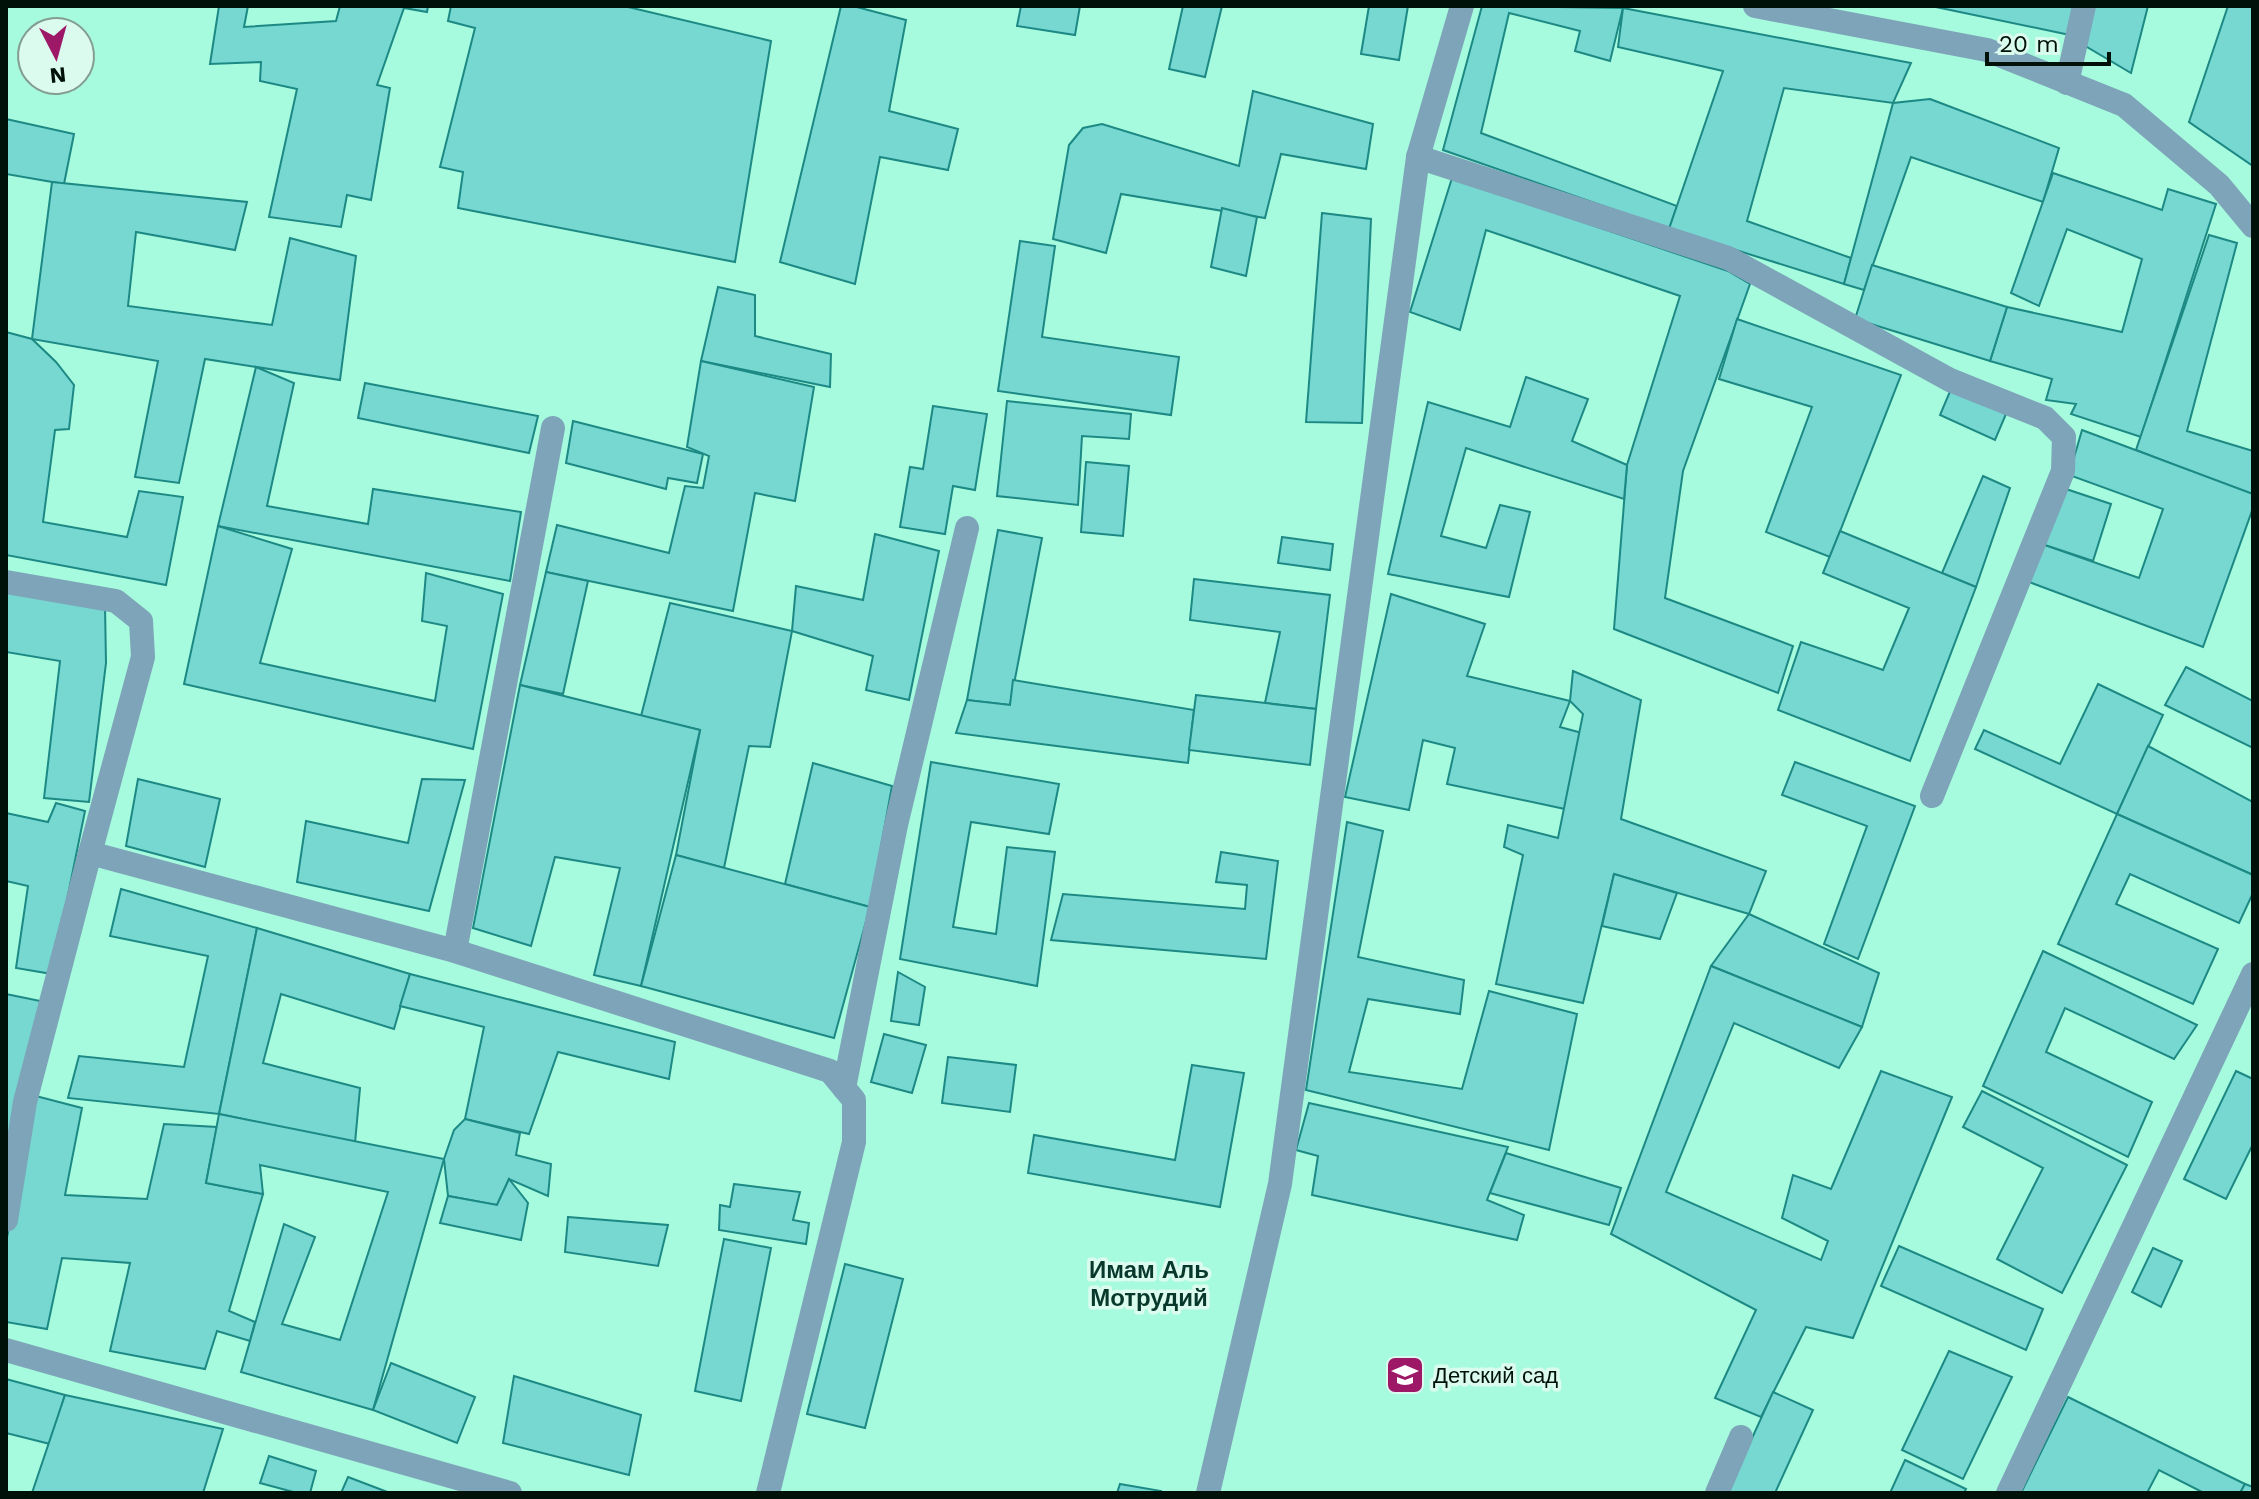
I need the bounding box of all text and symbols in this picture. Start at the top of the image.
north arrow [16,16,96,96]
scale bar [1987,16,2109,66]
text: 20 m [1999,30,2059,58]
text: N [49,62,67,89]
district label: Имам Аль Мотрудий [1089,1256,1209,1312]
school or university icon: Детский сад [1384,1354,1426,1396]
place label: Детский сад [1433,1363,1558,1388]

